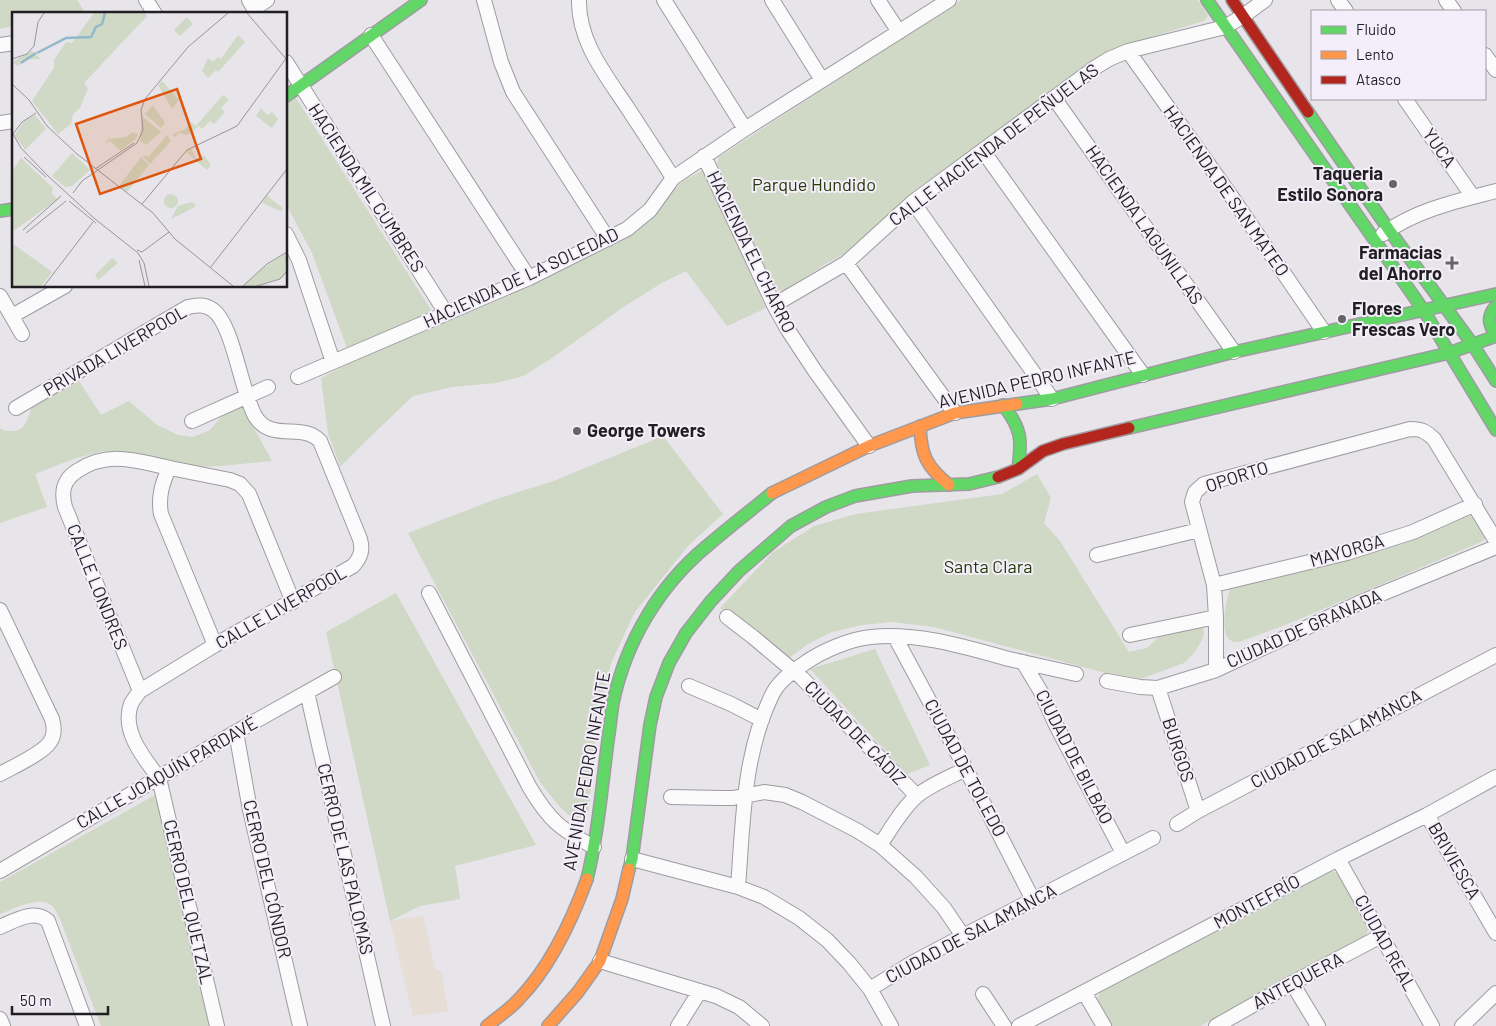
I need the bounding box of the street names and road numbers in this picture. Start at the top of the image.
street label: CALLE HACIENDA DE PEÑUELAS [884,58,1103,230]
street label: HACIENDA MIL CUMBRES [304,99,430,276]
street label: HACIENDA DE SAN MATEO [1159,101,1294,280]
street label: YUCA [1418,123,1461,172]
street label: HACIENDA LAGUNILLAS [1081,141,1208,308]
street label: HACIENDA EL CHARRO [703,167,801,336]
street label: HACIENDA DE LA SOLEDAD [419,222,622,332]
street label: PRIVADA LIVERPOOL [39,300,190,400]
street label: AVENIDA PEDRO INFANTE [936,346,1138,412]
street label: OPORTO [1203,456,1271,496]
street label: CALLE LONDRES [63,521,133,653]
street label: MAYORGA [1307,529,1387,571]
street label: CALLE LIVERPOOL [211,561,350,653]
street label: CIUDAD DE GRANADA [1223,584,1385,672]
street label: AVENIDA PEDRO INFANTE [558,669,614,872]
street label: CIUDAD DE CÁDIZ [800,675,911,789]
street label: CIUDAD DE SALAMANCA [1246,684,1425,793]
street label: CIUDAD DE BILBAO [1031,686,1118,828]
street label: CIUDAD DE TOLEDO [920,695,1012,840]
street label: CALLE JOAQUÍN PARDAVÉ [72,711,261,833]
street label: BURGOS [1158,715,1200,785]
street label: CERRO DE LAS PALOMAS [313,761,379,957]
street label: CERRO DEL CÓNDOR [239,797,297,960]
street label: CERRO DEL QUETZAL [159,817,219,986]
street label: BRIVIESCA [1424,818,1486,903]
street label: MONTEFRÍO [1210,869,1303,933]
street label: CIUDAD DE SALAMANCA [881,879,1060,988]
street label: CIUDAD REAL [1350,891,1421,994]
street label: ANTEQUERA [1248,947,1347,1013]

